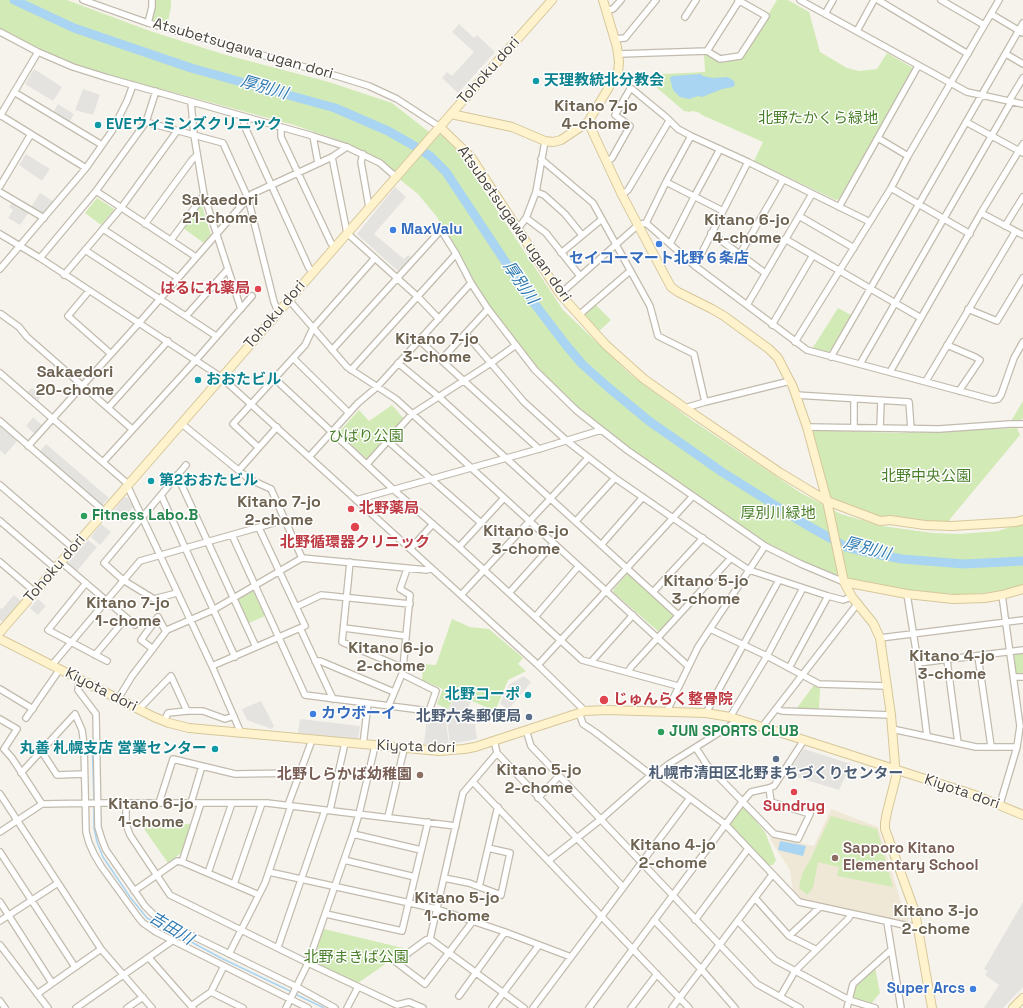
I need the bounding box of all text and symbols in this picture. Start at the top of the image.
street label: Atsubetsugawa ugan dori [151,15,335,83]
street label: Tohoku dori [454,34,524,108]
water label: 厚別川 [238,72,290,104]
place label: 天理教統北分教会 [544,72,664,90]
marker: 天理教統北分教会 [531,76,541,86]
district label: Kitano 7-jo 4-chome [554,97,638,135]
park label: 北野たかくら緑地 [758,110,878,128]
place label: EVEウィミンズクリニック [106,116,282,134]
marker: EVEウィミンズクリニック [93,120,103,130]
street label: Atsubetsugawa ugan dori [453,142,575,306]
district label: Sakaedori 21-chome [182,191,258,229]
district label: Kitano 6-jo 4-chome [704,211,790,249]
place label: MaxValu [401,221,462,239]
marker: MaxValu [388,225,398,235]
marker: セイコーマート北野６条店 [654,239,664,249]
place label: セイコーマート北野６条店 [569,250,749,268]
water label: 厚別川 [498,258,542,308]
street label: Tohoku dori [241,277,309,353]
place label: はるにれ薬局 [160,280,250,298]
marker: はるにれ薬局 [253,284,263,294]
district label: Kitano 7-jo 3-chome [395,330,479,368]
district label: Sakaedori 20-chome [36,363,114,401]
place label: おおたビル [206,371,281,389]
marker: おおたビル [193,375,203,385]
park label: ひばり公園 [329,428,403,446]
park label: 北野中央公園 [881,468,971,486]
place label: 第2おおたビル [159,472,258,490]
marker: 第2おおたビル [146,476,156,486]
district label: Kitano 7-jo 2-chome [237,493,321,531]
place label: 北野薬局 [359,500,419,518]
marker: 北野薬局 [346,504,356,514]
park label: 厚別川緑地 [741,505,815,523]
place label: Fitness Labo.B [92,507,198,525]
marker: Fitness Labo.B [79,511,89,521]
marker: 北野循環器クリニック [349,521,361,533]
district label: Kitano 6-jo 3-chome [483,522,569,560]
street label: Tohoku dori [21,531,89,607]
place label: 北野循環器クリニック [280,534,430,552]
water label: 厚別川 [841,534,893,564]
district label: Kitano 5-jo 3-chome [663,572,749,610]
district label: Kitano 7-jo 1-chome [86,594,170,632]
district label: Kitano 6-jo 2-chome [348,639,434,677]
district label: Kitano 4-jo 3-chome [909,647,995,685]
street label: Kiyota dori [62,664,140,716]
place label: 北野コーポ [445,686,520,704]
marker: 北野コーポ [523,690,533,700]
place label: じゅんらく整骨院 [613,691,733,709]
marker: じゅんらく整骨院 [598,694,610,706]
place label: カウボーイ [321,705,396,723]
place label: 北野六条郵便局 [416,708,521,726]
marker: カウボーイ [308,709,318,719]
marker: 北野六条郵便局 [524,712,534,722]
place label: JUN SPORTS CLUB [669,723,799,741]
marker: JUN SPORTS CLUB [656,727,666,737]
street label: Kiyota dori [376,737,456,757]
place label: 丸善 札幌支店 営業センター [19,740,207,758]
marker: 丸善 札幌支店 営業センター [210,744,220,754]
marker: 札幌市清田区北野まちづくりセンター [771,754,781,764]
district label: Kitano 5-jo 2-chome [496,761,582,799]
place label: 札幌市清田区北野まちづくりセンター [649,765,903,783]
place label: 北野しらかば幼稚園 [277,766,412,784]
marker: 北野しらかば幼稚園 [415,770,425,780]
street label: Kiyota dori [922,771,1002,813]
marker: Sundrug [789,787,799,797]
district label: Kitano 6-jo 1-chome [108,795,194,833]
place label: Sundrug [763,798,825,816]
district label: Kitano 4-jo 2-chome [630,836,716,874]
place label: Sapporo Kitano Elementary School [843,840,978,875]
marker: Sapporo Kitano Elementary School [830,853,840,863]
district label: Kitano 5-jo 1-chome [414,889,500,927]
district label: Kitano 3-jo 2-chome [893,902,979,940]
water label: 吉田川 [145,908,197,950]
park label: 北野まきば公園 [304,949,408,967]
place label: Super Arcs [887,980,965,998]
marker: Super Arcs [968,984,978,994]

